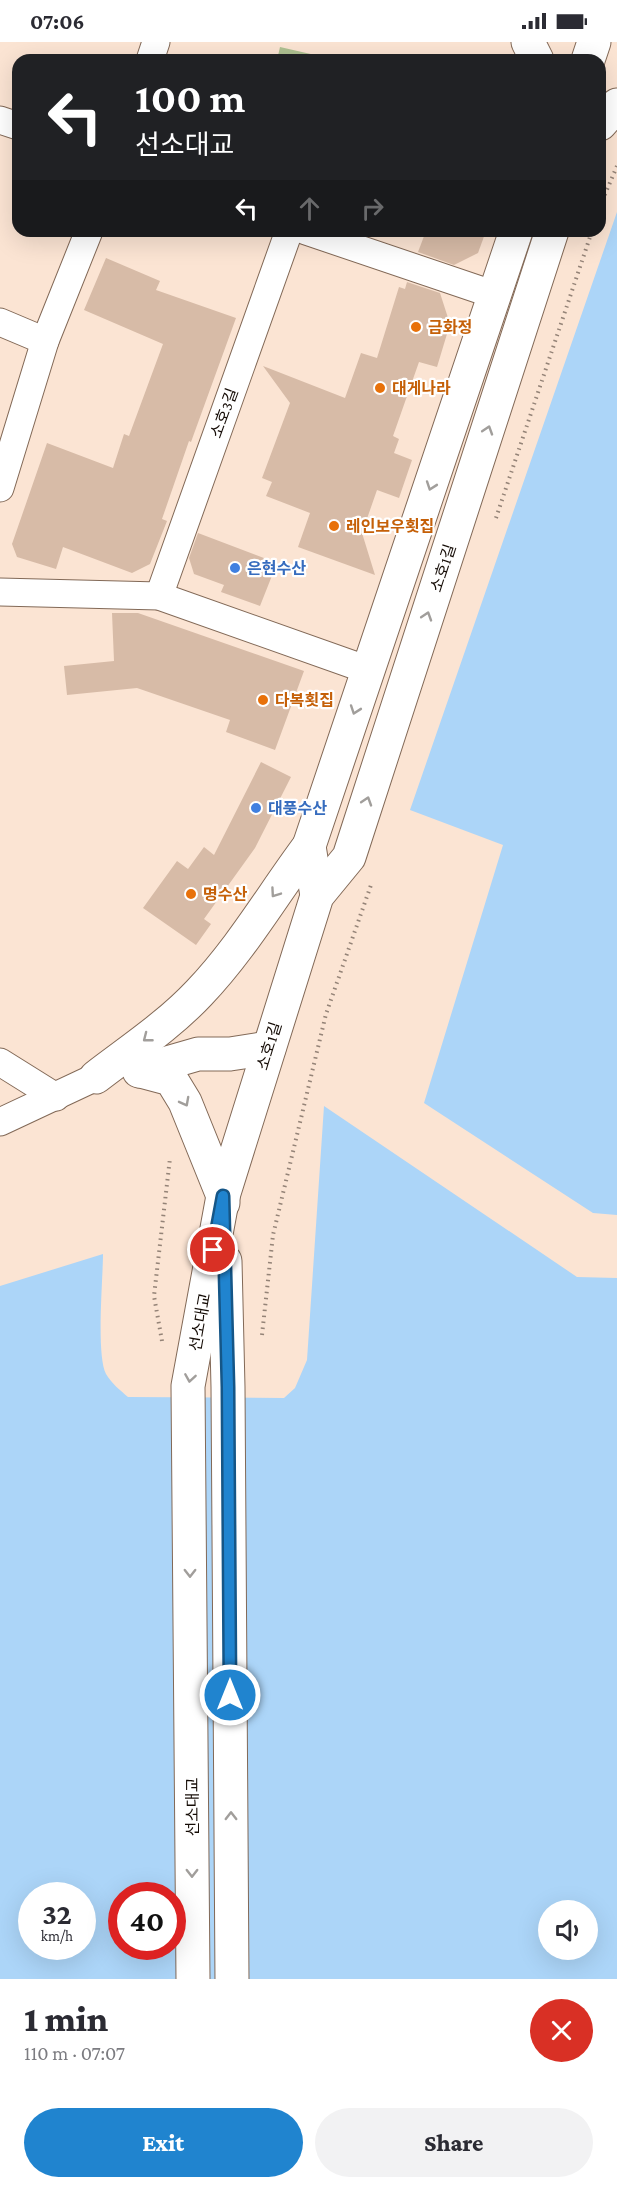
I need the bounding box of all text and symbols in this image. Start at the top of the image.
text: 07:06 [30,9,85,34]
text: 100 m [135,74,245,121]
icon: left [36,78,114,156]
text: 선소대교 [135,130,234,160]
icon: left [230,192,263,225]
icon: ahead [293,192,326,225]
icon: right [356,192,389,225]
place label: 금화정 [428,319,472,336]
marker: 금화정 [409,320,423,334]
place label: 대게나라 [392,380,451,397]
marker: 대게나라 [373,381,387,395]
street label: 소호3길 [207,386,241,440]
one-way arrow [480,425,493,436]
one-way arrow [425,480,438,490]
place label: 레인보우횟집 [346,517,434,535]
marker: 레인보우횟집 [327,519,341,533]
street label: 소호1길 [427,542,459,594]
place label: 은현수산 [247,559,306,577]
marker: 은현수산 [228,561,242,575]
one-way arrow [420,611,432,622]
place label: 다복횟집 [275,691,334,709]
marker: 다복횟집 [256,693,270,707]
one-way arrow [350,704,362,715]
one-way arrow [360,796,372,807]
place label: 대풍수산 [268,800,327,817]
marker: 대풍수산 [249,801,263,815]
place label: 명수산 [203,886,247,903]
one-way arrow [271,886,282,897]
marker: 명수산 [184,887,198,901]
street label: 소호1길 [254,1020,284,1072]
one-way arrow [142,1030,153,1041]
one-way arrow [177,1096,189,1107]
pin [187,1224,238,1275]
icon: arrive [196,1233,229,1266]
street label: 선소대교 [187,1292,213,1352]
one-way arrow [184,1372,197,1382]
one-way arrow [184,1568,196,1577]
position arrow [198,1663,262,1727]
street label: 선소대교 [184,1778,201,1836]
one-way arrow [225,1811,237,1820]
one-way arrow [186,1868,198,1877]
speed limit sign: 40 [108,1882,186,1960]
text: 32 [42,1897,72,1930]
map controls [538,1900,598,1960]
button: sound [538,1900,598,1960]
text: km/h [41,1928,73,1944]
text: 1 min [24,1999,108,2039]
button: close [530,1999,593,2062]
text: 110 m · 07:07 [24,2042,125,2064]
button: Exit [24,2108,303,2177]
button: Share [315,2108,593,2177]

